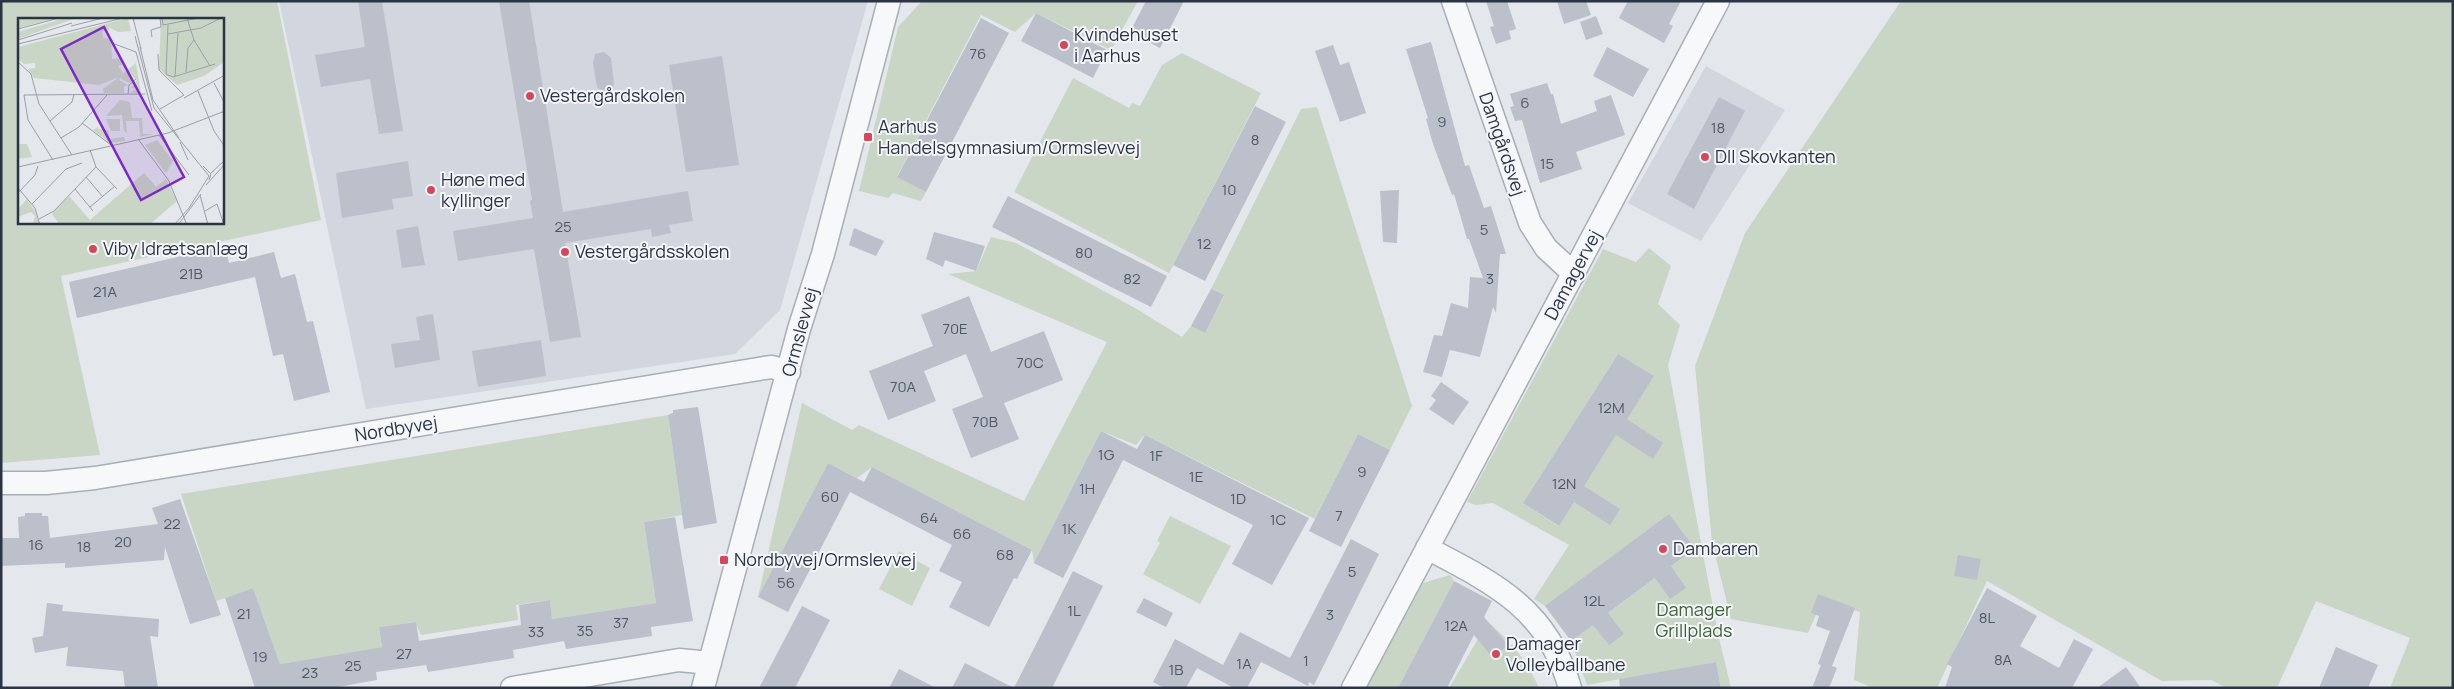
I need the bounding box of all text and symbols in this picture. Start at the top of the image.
inset map [18,18,224,224]
place label: Kvindehuset i Aarhus [1074,22,1178,67]
marker: Kvindehuset i Aarhus [1058,39,1070,51]
house number: 76 [970,43,986,64]
place label: Vestergårdskolen [540,83,685,107]
street label: Damgårdsvej [1474,89,1532,199]
marker: Vestergårdskolen [524,90,536,102]
house number: 6 [1520,92,1530,113]
house number: 9 [1437,111,1447,132]
place label: Aarhus Handelsgymnasium/Ormslevvej [878,114,1140,159]
house number: 18 [1711,117,1725,138]
house number: 8 [1251,129,1259,150]
marker: Aarhus Handelsgymnasium/Ormslevvej [862,131,874,143]
place label: DII Skovkanten [1715,144,1836,168]
marker: DII Skovkanten [1699,151,1711,163]
house number: 15 [1540,153,1554,174]
place label: Høne med kyllinger [441,167,525,212]
house number: 10 [1222,179,1237,200]
marker: Høne med kyllinger [425,184,437,196]
house number: 25 [554,216,572,237]
house number: 5 [1480,219,1488,240]
street label: Damagervej [1538,225,1606,324]
house number: 12 [1197,233,1211,254]
place label: Viby Idrætsanlæg [103,236,248,260]
place label: Vestergårdsskolen [575,239,729,263]
house number: 80 [1075,242,1093,263]
marker: Viby Idrætsanlæg [87,243,99,255]
marker: Vestergårdsskolen [559,246,571,258]
house number: 21B [179,263,203,284]
house number: 82 [1123,268,1141,289]
house number: 3 [1486,268,1494,289]
house number: 21A [93,281,117,302]
street label: Ormslevvej [776,284,822,379]
house number: 70E [942,318,968,339]
house number: 70C [1016,352,1044,373]
house number: 70A [890,376,917,397]
house number: 12M [1597,397,1625,418]
street label: Nordbyvej [353,410,439,446]
house number: 70B [972,411,998,432]
house number: 1G [1098,444,1115,465]
house number: 1F [1149,445,1163,466]
house number: 9 [1357,461,1367,482]
house number: 1E [1189,466,1203,487]
house number: 12N [1552,473,1576,494]
house number: 1H [1079,478,1095,499]
house number: 60 [821,486,839,507]
house number: 1D [1230,488,1246,509]
house number: 7 [1335,505,1343,526]
house number: 64 [920,507,938,528]
house number: 1C [1270,509,1287,530]
house number: 22 [163,513,181,534]
house number: 1K [1062,518,1076,539]
house number: 66 [953,523,971,544]
house number: 20 [114,531,132,552]
house number: 16 [28,534,44,555]
house number: 18 [77,536,91,557]
place label: Dambaren [1673,536,1758,560]
marker: Dambaren [1657,543,1669,555]
house number: 68 [996,544,1014,565]
place label: Nordbyvej/Ormslevvej [734,547,916,571]
marker: Nordbyvej/Ormslevvej [718,554,730,566]
house number: 5 [1348,561,1356,582]
house number: 56 [777,572,795,593]
house number: 12L [1583,590,1605,611]
park label: Damager Grillplads [1656,597,1732,642]
house number: 1L [1067,600,1081,621]
house number: 21 [237,603,251,624]
house number: 3 [1326,604,1334,625]
house number: 8L [1979,607,1996,628]
house number: 37 [613,612,629,633]
house number: 12A [1444,615,1468,636]
house number: 35 [577,620,593,641]
house number: 33 [528,621,544,642]
place label: Damager Volleyballbane [1506,631,1626,676]
house number: 27 [396,643,412,664]
house number: 19 [252,646,268,667]
marker: Damager Volleyballbane [1490,648,1502,660]
house number: 8A [1994,649,2013,670]
house number: 1 [1303,650,1309,671]
house number: 1A [1236,653,1252,674]
house number: 25 [344,655,362,676]
house number: 1B [1168,659,1184,680]
house number: 23 [302,662,318,683]

